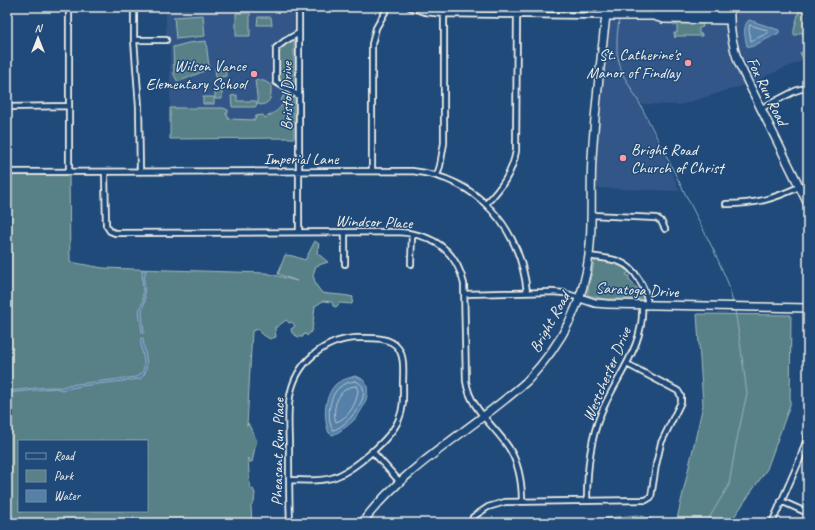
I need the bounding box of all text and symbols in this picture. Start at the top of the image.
north arrow [18,18,58,58]
text: N [35,21,44,35]
place label: St. Catherine's Manor of Findlay [586,45,682,83]
street label: Fox Run Road [742,54,793,131]
place label: Wilson Vance Elementary School [146,56,249,94]
marker: St. Catherine's Manor of Findlay [683,58,693,68]
street label: Bristol Drive [277,60,297,130]
marker: Wilson Vance Elementary School [249,69,259,79]
place label: Bright Road Church of Christ [631,140,726,178]
street label: Imperial Lane [264,149,340,169]
marker: Bright Road Church of Christ [618,153,628,163]
street label: Windsor Place [335,211,415,233]
street label: Saratoga Drive [595,278,681,302]
street label: Bright Road [525,286,576,356]
street label: Westchester Drive [578,323,636,424]
street label: Pheasant Run Place [267,396,289,506]
legend [18,440,148,512]
text: Road [54,448,76,464]
text: Park [54,468,75,484]
text: Water [54,488,82,504]

